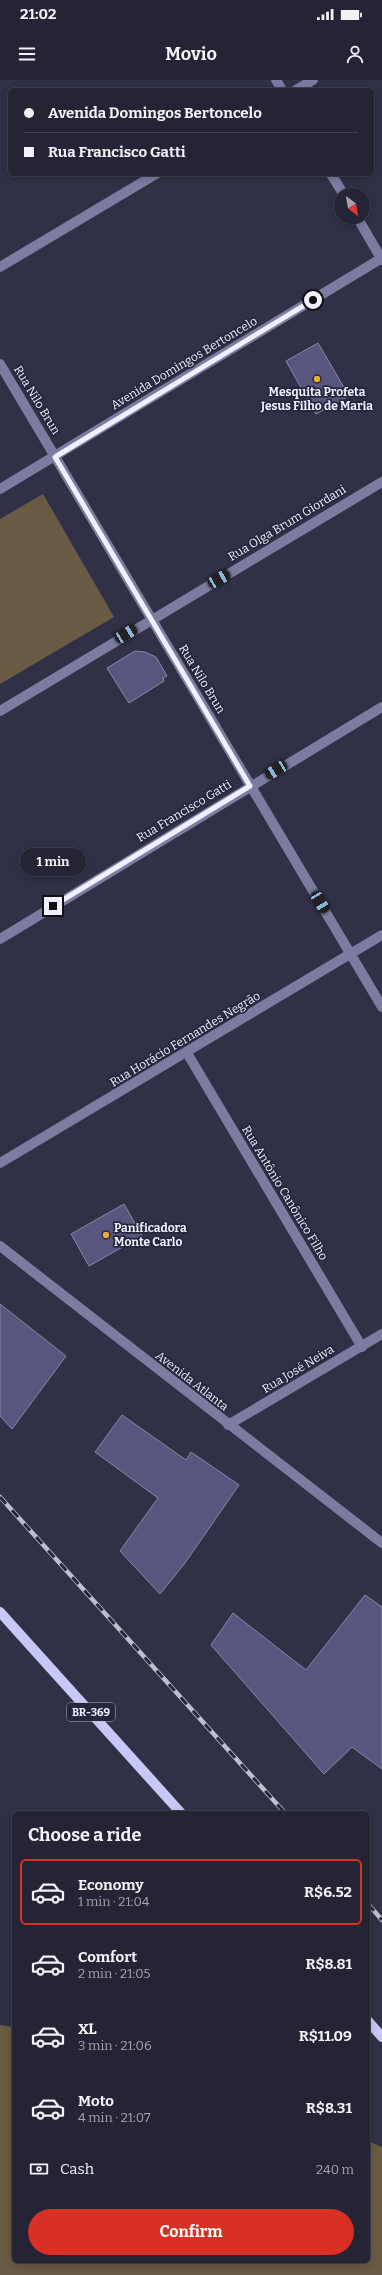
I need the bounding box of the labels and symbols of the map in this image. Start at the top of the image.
north arrow [334,188,370,224]
route start [304,291,322,309]
street label: Avenida Domingos Bertoncelo [108,314,260,412]
street label: Rua Nilo Brun [11,363,63,437]
marker: Mesquita Profeta Jesus Filho de Maria [312,374,322,384]
place label: Mesquita Profeta Jesus Filho de Maria [260,385,373,413]
street label: Rua Olga Brum Giordani [226,482,349,564]
car [206,568,232,590]
car [113,623,139,645]
street label: Rua Nilo Brun [176,642,228,716]
car [263,759,289,781]
street label: Rua Francisco Gatti [134,777,234,845]
callout: 1 min [20,848,86,876]
car [309,889,331,915]
route end [44,897,62,915]
street label: Rua Horácio Fernandes Negrão [107,988,263,1090]
street label: Rua Antônio Canônico Filho [239,1123,331,1263]
place label: Panificadora Monte Carlo [114,1221,187,1249]
marker: Panificadora Monte Carlo [101,1230,111,1240]
street label: Rua José Neiva [260,1342,337,1396]
street label: Avenida Atlanta [153,1348,231,1414]
road number: BR-369 [67,1703,115,1721]

